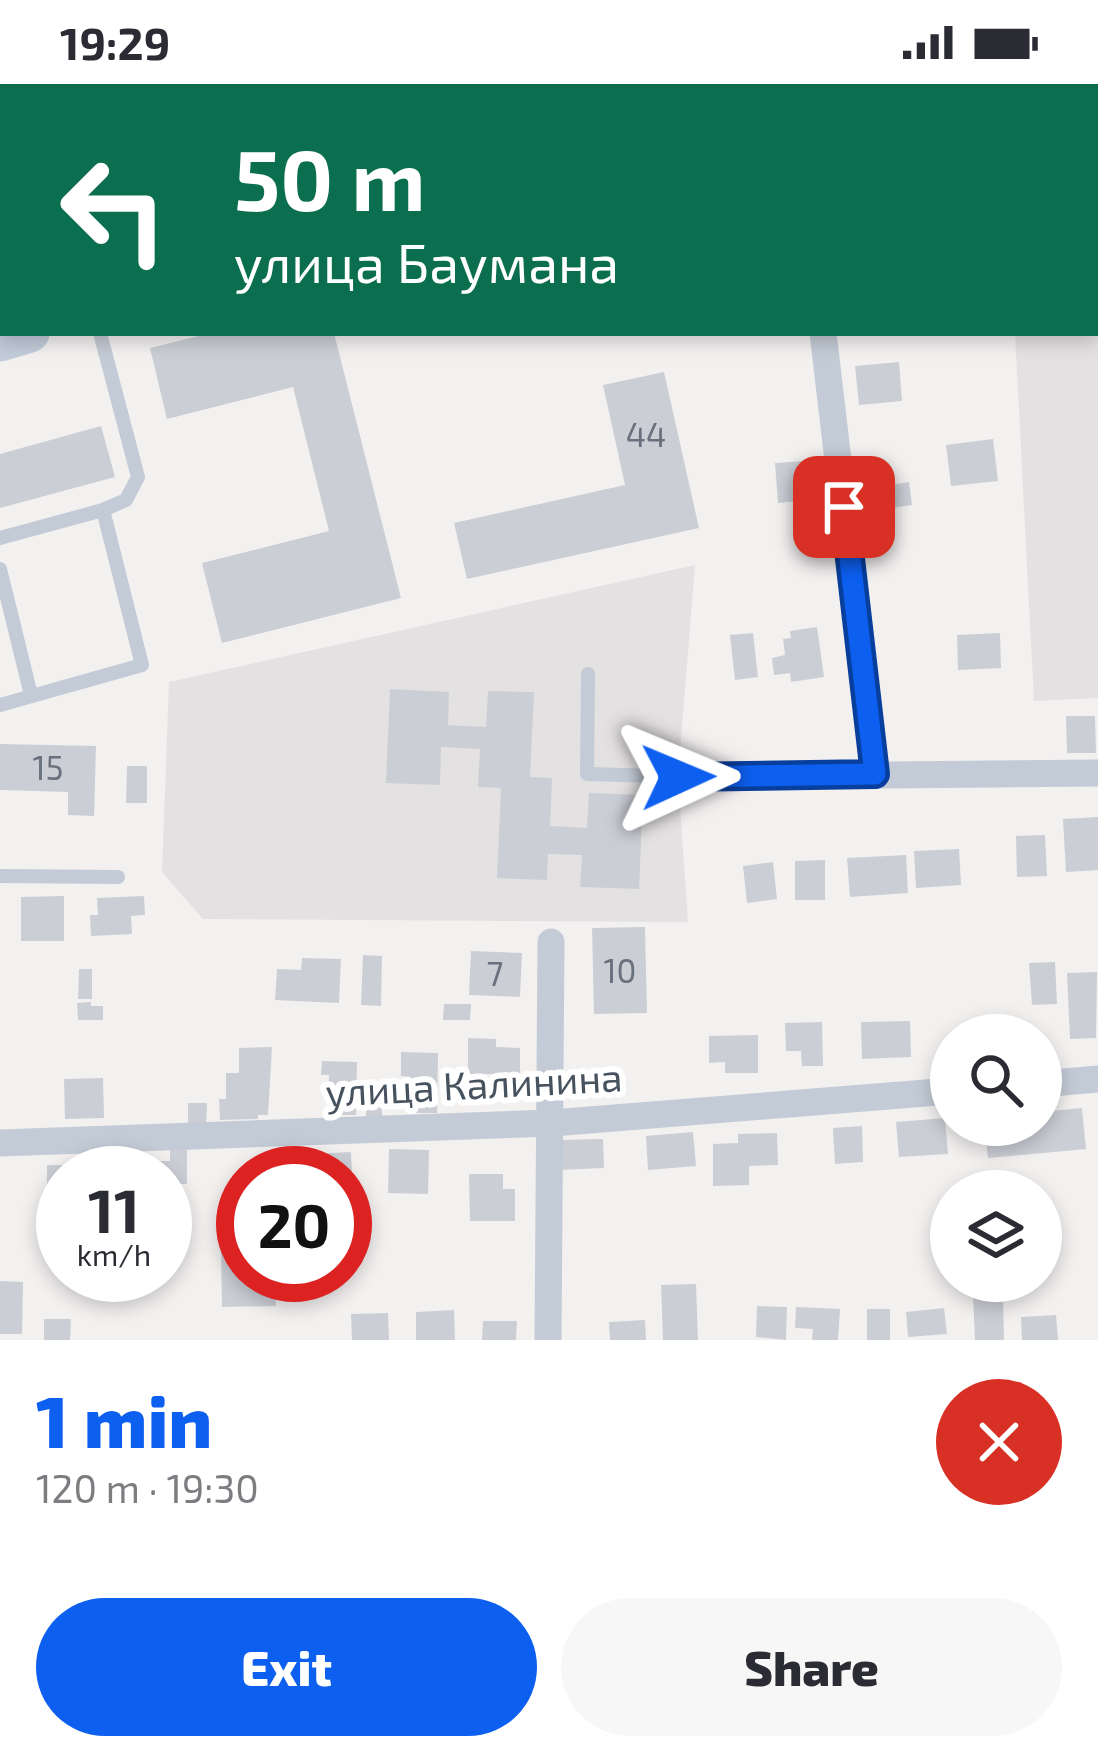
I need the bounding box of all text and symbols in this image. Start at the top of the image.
text: 19:29 [60,15,170,69]
text: 50 m [234,127,426,228]
icon: left [36,132,192,288]
text: улица Баумана [234,229,619,294]
house number: 44 [626,414,666,454]
pin [793,456,895,558]
icon: arrive [811,474,877,540]
position arrow [615,714,741,840]
house number: 15 [33,747,63,787]
house number: 10 [603,950,637,990]
house number: 7 [487,953,503,993]
map controls [930,1014,1062,1302]
button: search [930,1014,1062,1146]
street label: улица Калинина [324,1052,624,1116]
speed limit sign: 20 [216,1146,372,1302]
button: layers [930,1170,1062,1302]
text: 11 [88,1173,140,1245]
text: km/h [77,1236,151,1272]
text: 1 min [36,1376,212,1462]
button: close [936,1379,1062,1505]
text: 120 m · 19:30 [36,1464,259,1511]
button: Exit [36,1598,537,1736]
button: Share [561,1598,1062,1736]

